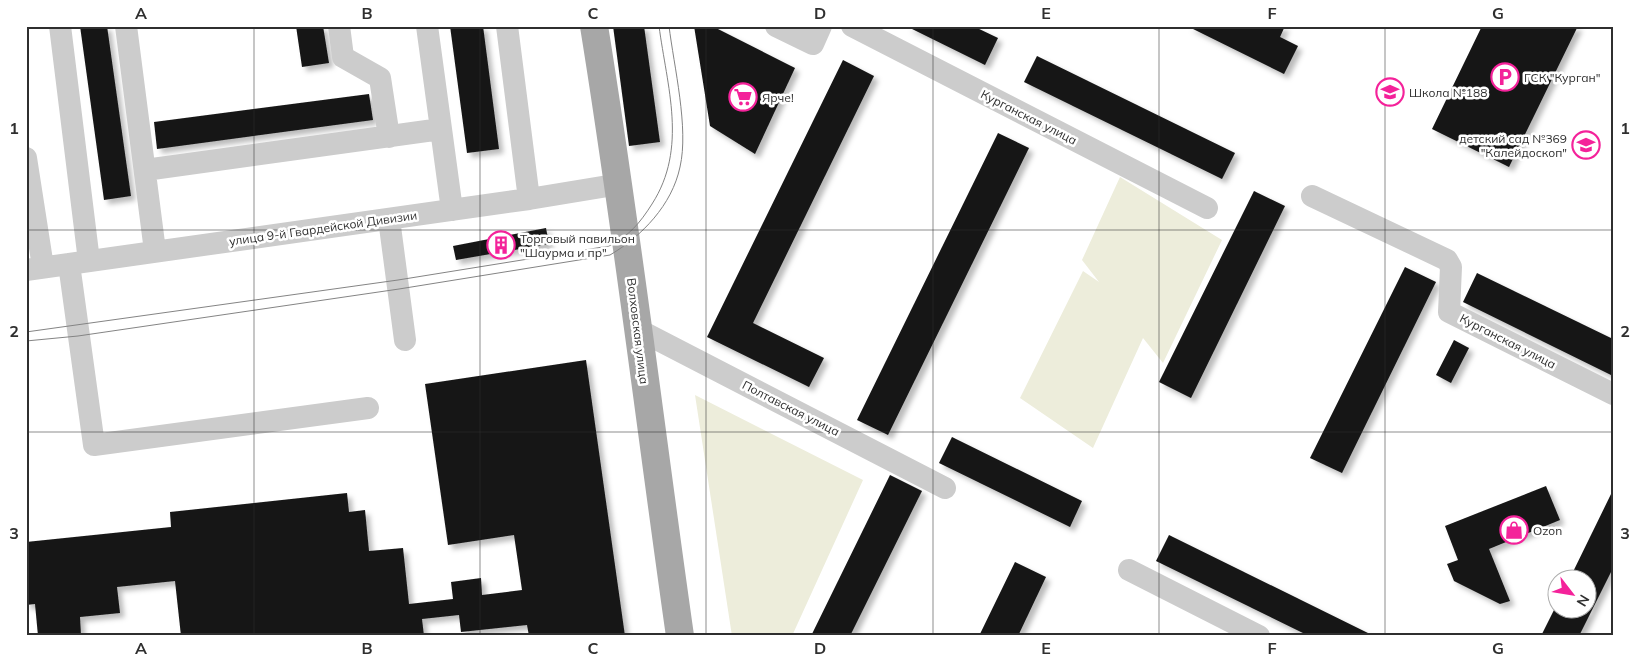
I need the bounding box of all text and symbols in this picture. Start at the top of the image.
text: A [135,3,147,23]
text: B [361,3,373,23]
text: C [588,3,599,23]
text: D [814,3,826,23]
text: E [1041,3,1051,23]
text: F [1267,3,1277,23]
text: G [1492,3,1504,23]
parking icon: ГСК "Курган" [1490,62,1520,92]
place label: ГСК "Курган" [1524,70,1600,85]
school or university icon: Школа №188 [1375,77,1405,107]
supermarket icon: Ярче! [728,82,758,112]
place label: Школа №188 [1409,85,1487,100]
street label: Курганская улица [978,86,1080,148]
place label: Ярче! [762,90,794,105]
text: 1 [9,118,19,138]
text: 1 [1620,118,1630,138]
school or university icon: детский сад №369 "Калейдоскоп" [1571,130,1601,160]
place label: детский сад №369 "Калейдоскоп" [1459,131,1567,160]
street label: улица 9-й Гвардейской Дивизии [228,207,418,249]
building icon: Торговый павильон "Шаурма и пр" [486,230,516,260]
place label: Торговый павильон "Шаурма и пр" [520,231,635,260]
street label: Волховская улица [624,277,652,385]
street label: Курганская улица [1457,310,1559,372]
text: 2 [9,321,19,341]
text: 2 [1620,321,1630,341]
street label: Полтавская улица [740,377,842,439]
shop icon: Ozon [1499,515,1529,545]
text: 3 [9,523,19,543]
place label: Ozon [1533,523,1562,538]
text: 3 [1620,523,1630,543]
north arrow [1546,570,1596,620]
text: N [1573,592,1594,610]
text: A [135,638,147,658]
text: B [361,638,373,658]
text: C [588,638,599,658]
text: D [814,638,826,658]
text: E [1041,638,1051,658]
text: F [1267,638,1277,658]
text: G [1492,638,1504,658]

